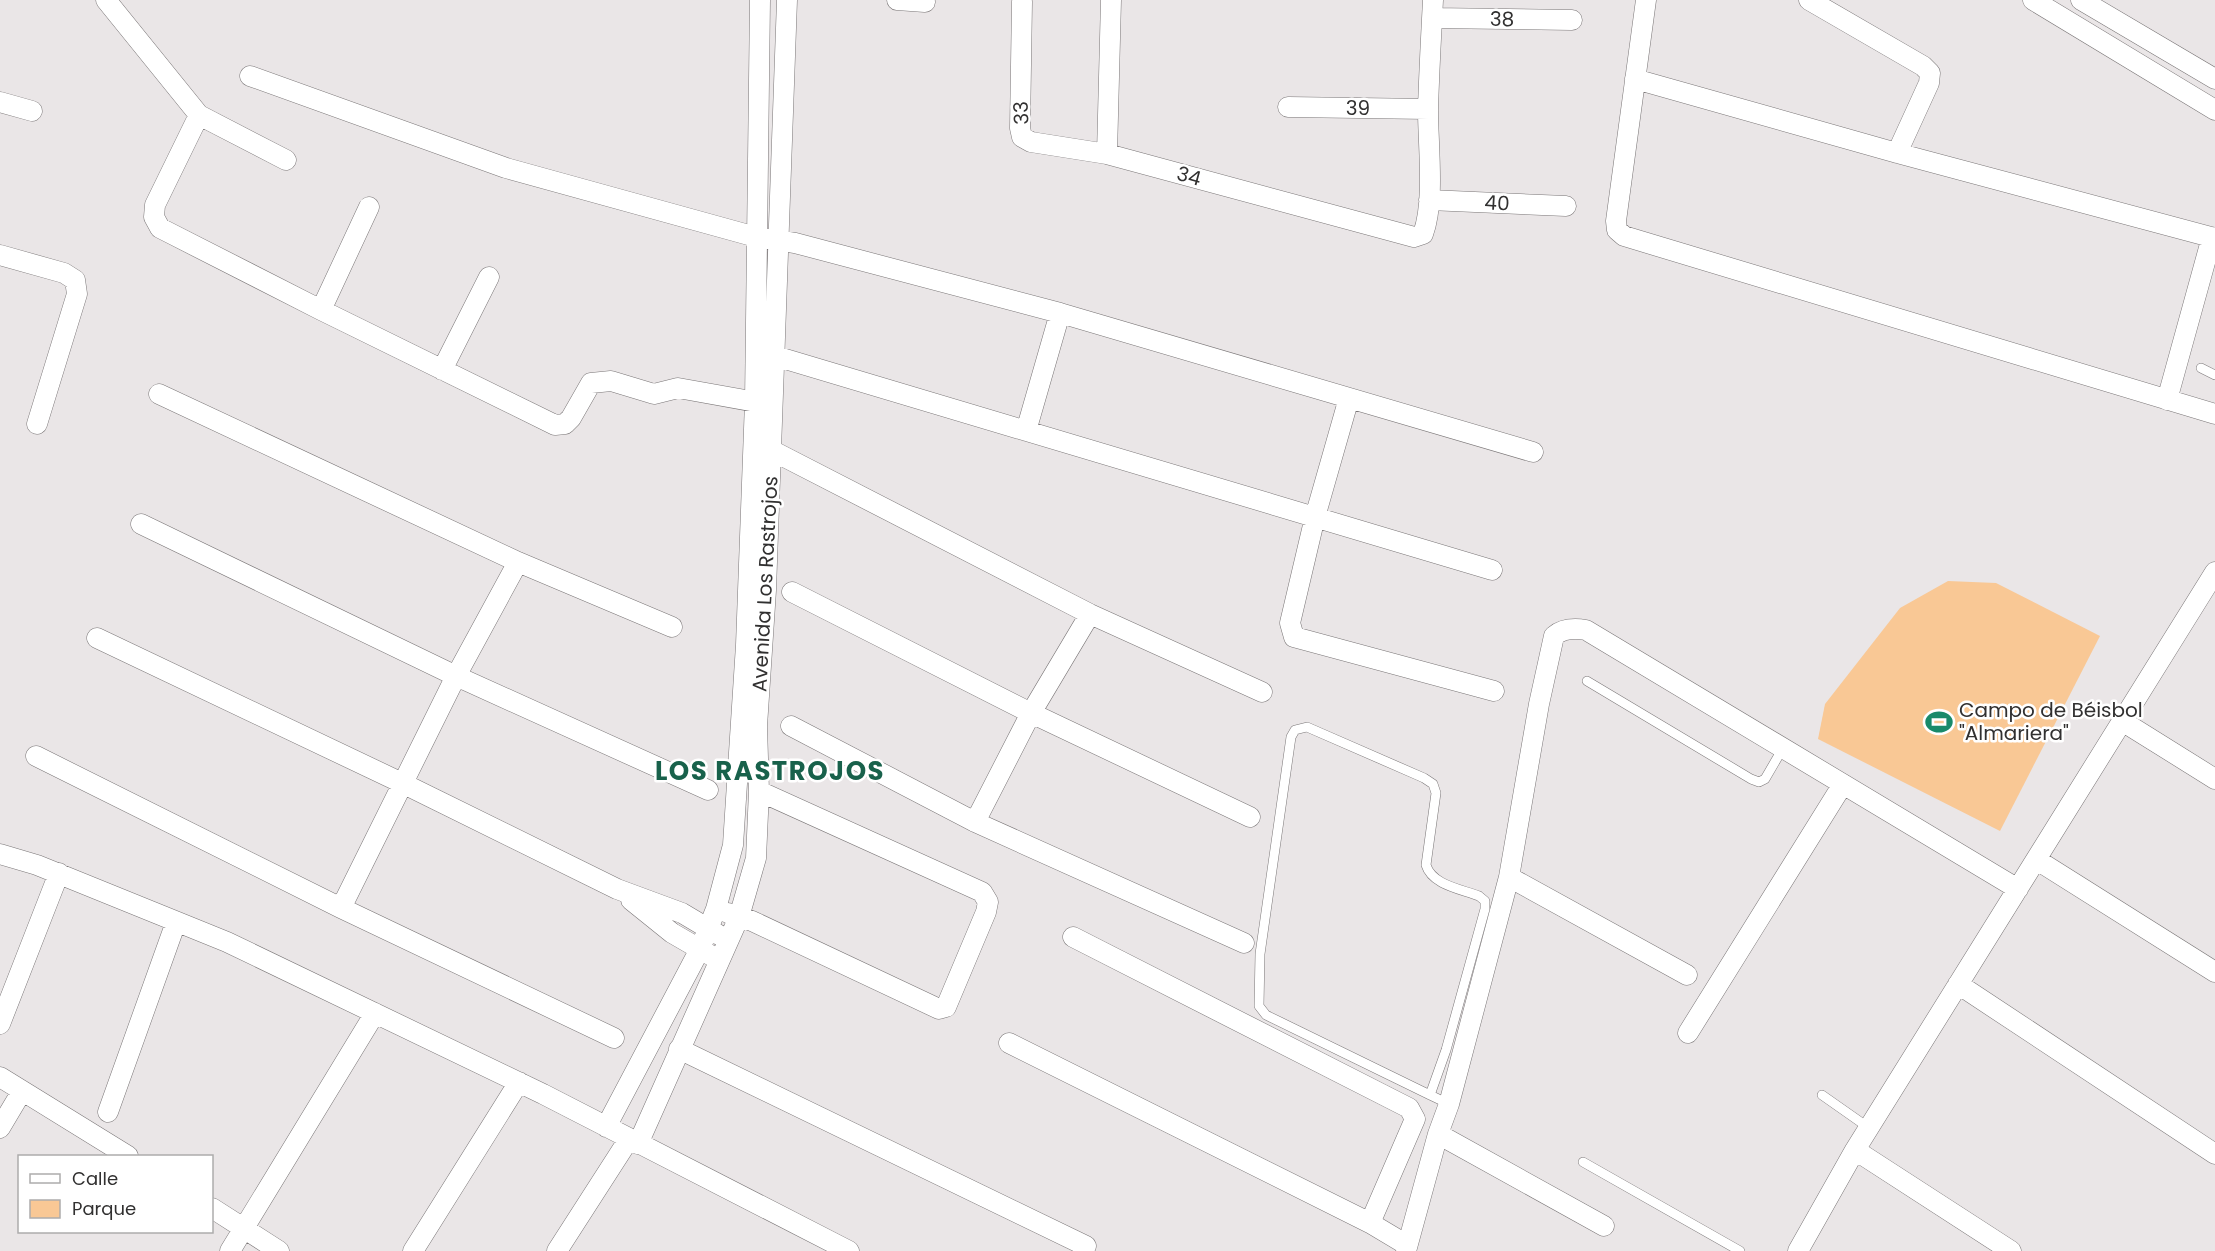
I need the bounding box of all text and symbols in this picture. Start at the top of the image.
street label: 38 [1490,5,1514,33]
street label: 39 [1346,94,1370,122]
street label: 33 [1007,101,1035,125]
street label: 34 [1174,159,1204,193]
street label: 40 [1484,188,1510,218]
street label: Avenida Los Rastrojos [745,475,785,693]
place label: Campo de Béisbol "Almariera" [1959,696,2143,747]
sports icon: Campo de Béisbol "Almariera" [1924,707,1954,737]
district label: LOS RASTROJOS [655,753,885,789]
legend [18,1155,213,1233]
text: Calle [72,1166,118,1191]
text: Parque [72,1196,136,1221]

